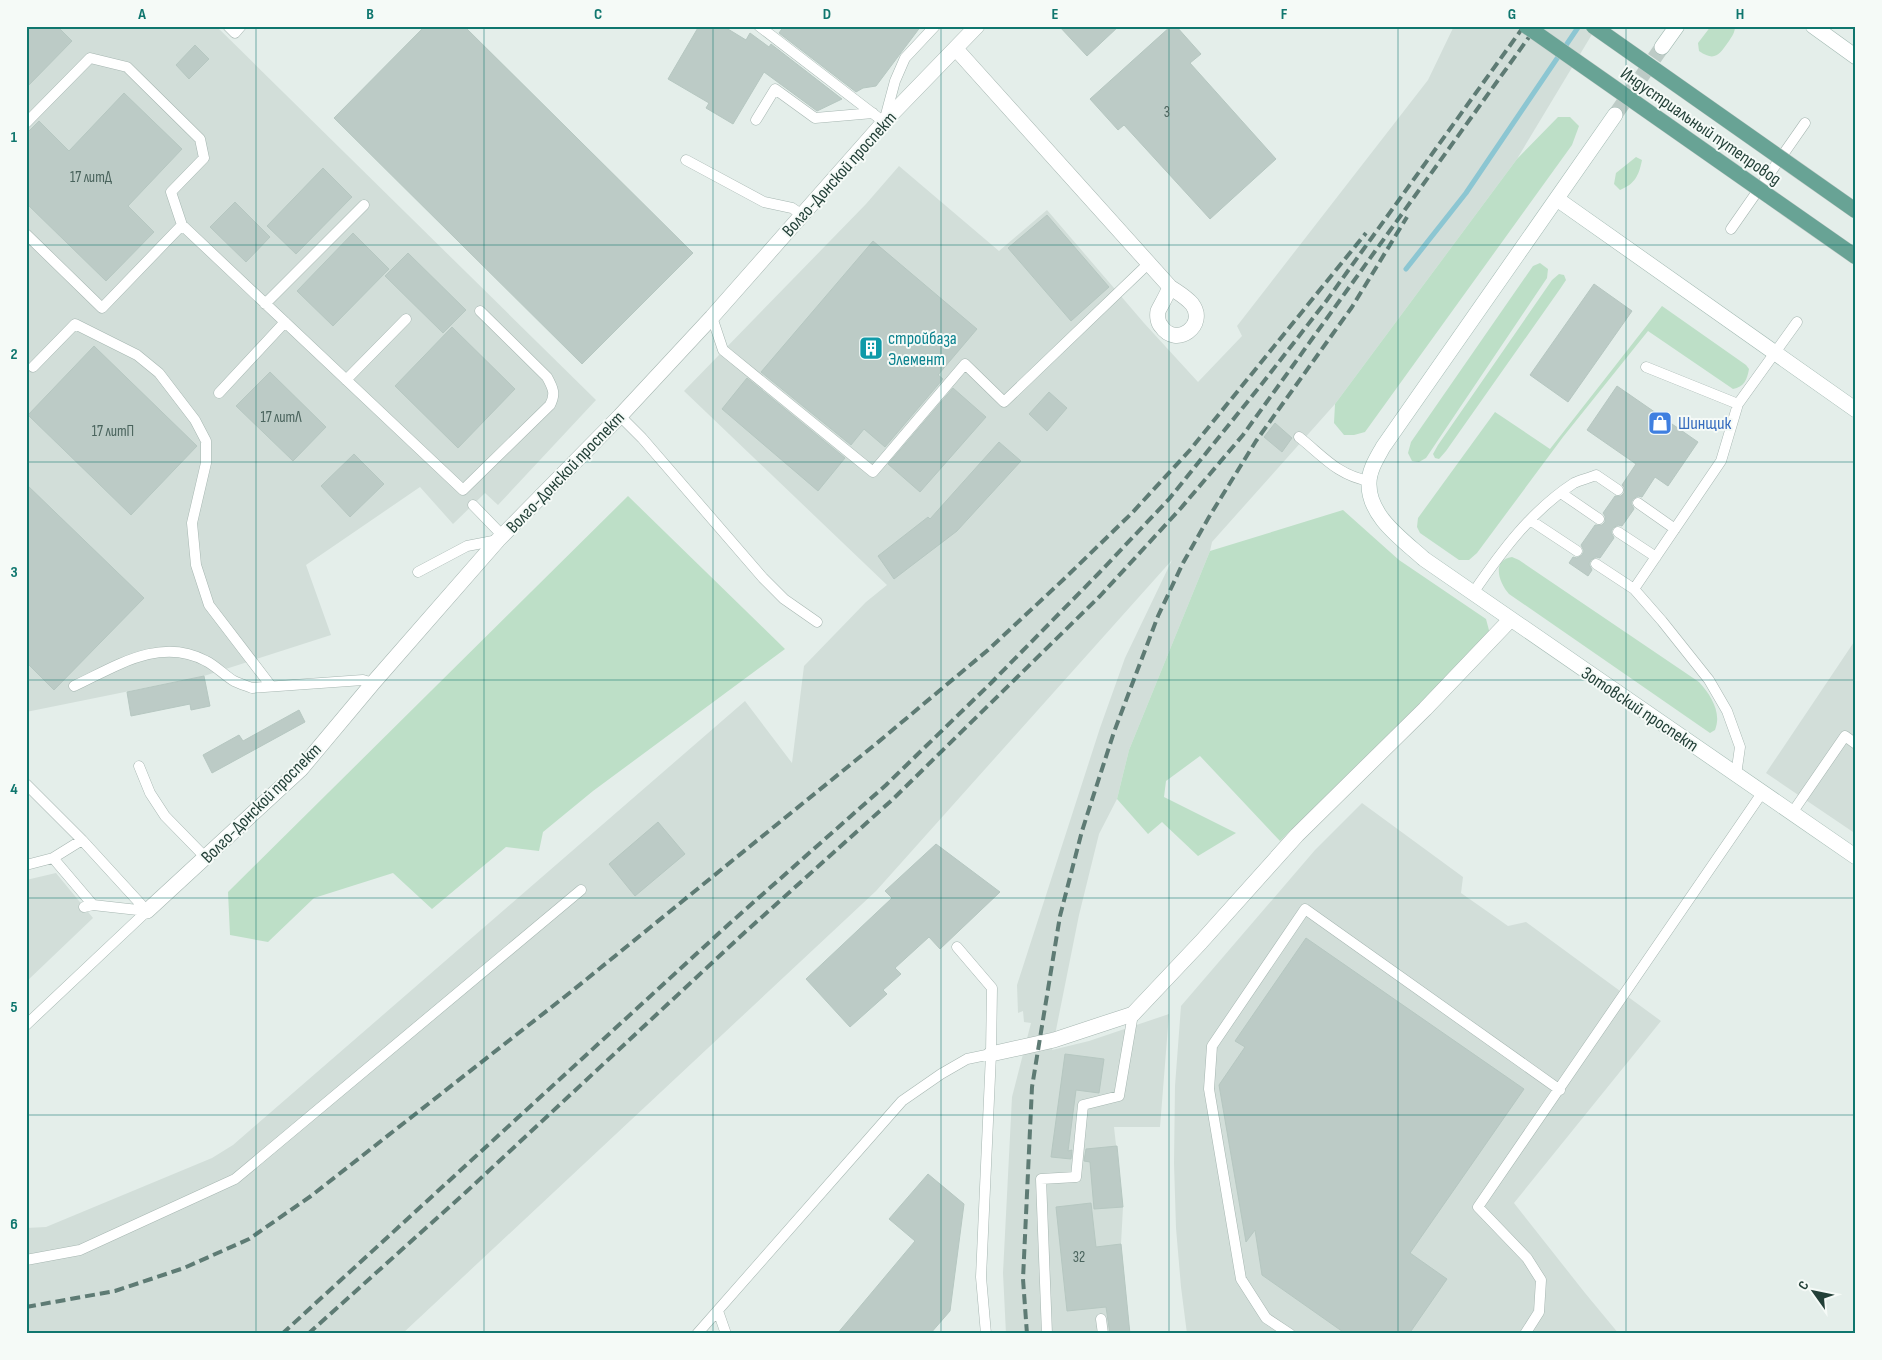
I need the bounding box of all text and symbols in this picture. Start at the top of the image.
text: A [137,5,146,24]
text: B [366,5,374,24]
text: C [594,5,602,24]
text: D [823,5,831,24]
text: E [1052,5,1059,24]
text: F [1281,5,1288,24]
text: G [1508,5,1516,24]
text: H [1736,5,1744,24]
street label: Индустриальный путепровод [1616,63,1785,190]
house number: 3 [1164,103,1170,122]
street label: Волго-Донской проспект [778,108,901,241]
text: 1 [11,128,18,147]
house number: 17 литД [70,168,113,187]
place label: стройбаза Элемент [888,328,957,370]
building icon: стройбаза Элемент [858,335,884,361]
text: 2 [10,345,18,364]
street label: Волго-Донской проспект [502,407,629,538]
house number: 17 литЛ [260,408,302,427]
shop icon: Шинщик [1647,410,1673,436]
place label: Шинщик [1678,413,1731,434]
house number: 17 литП [92,422,134,441]
text: 3 [10,563,18,582]
street label: Зотовский проспект [1577,662,1702,756]
street label: Волго-Донской проспект [197,739,326,868]
text: 4 [10,780,18,799]
text: 5 [10,998,18,1017]
text: 6 [10,1215,18,1234]
house number: 32 [1073,1248,1085,1267]
north arrow [1790,1268,1840,1318]
text: С [1794,1278,1813,1293]

